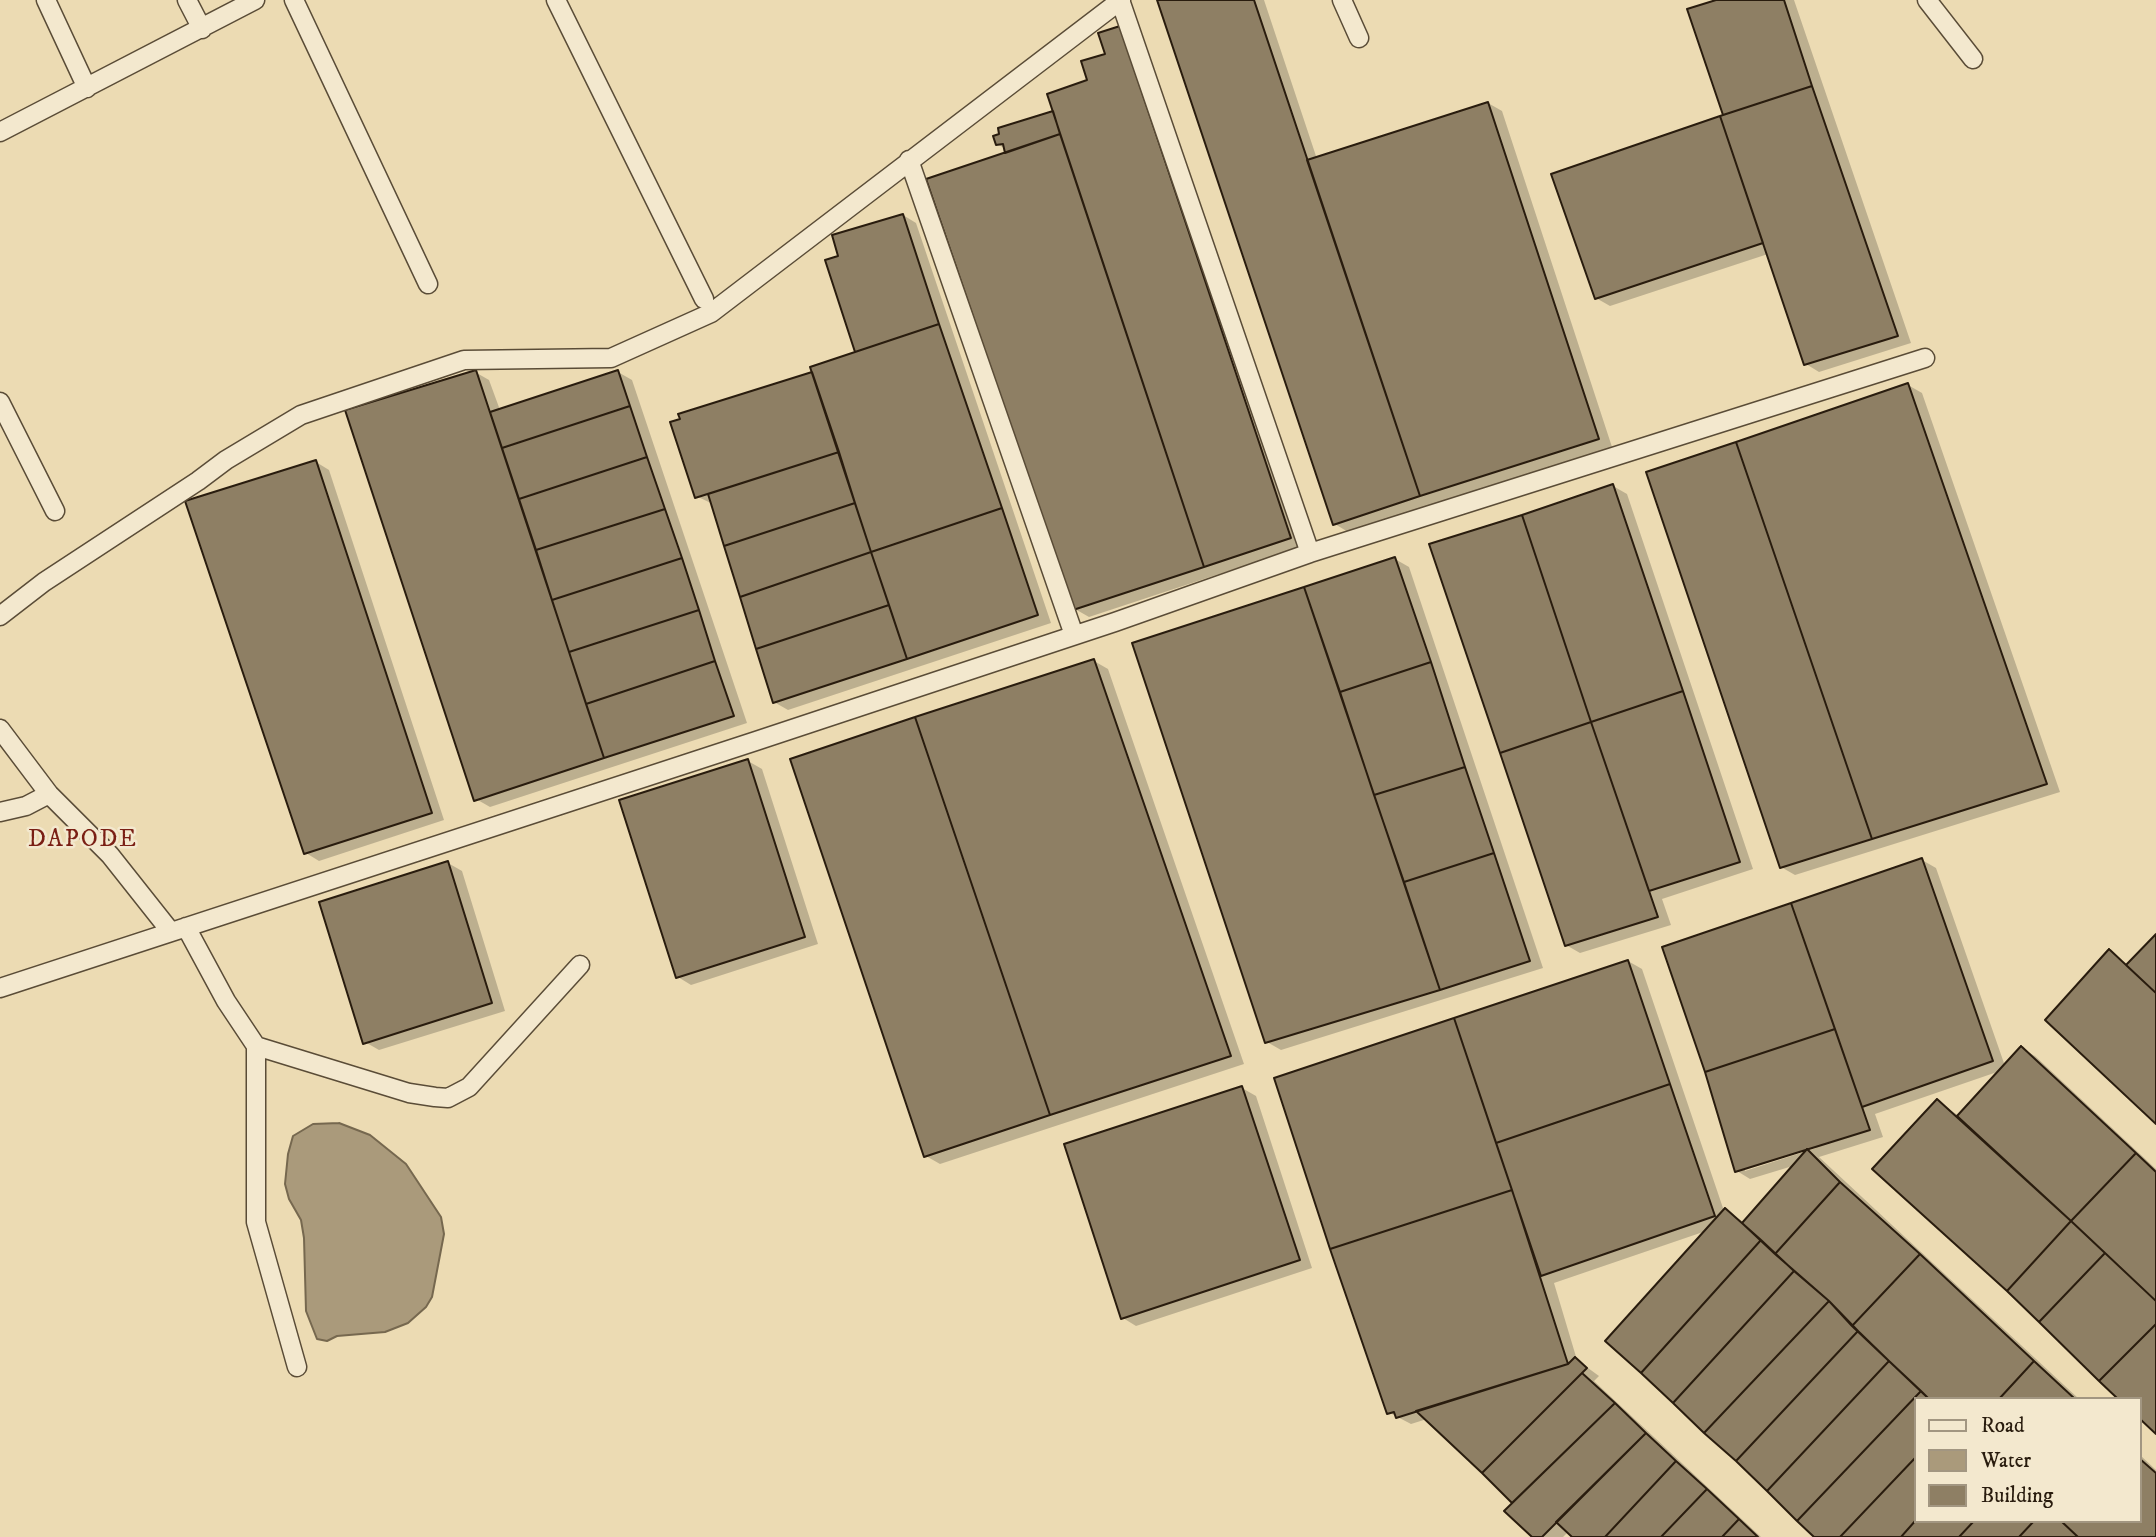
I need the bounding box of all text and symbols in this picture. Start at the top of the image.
district label: DAPODE [29,827,137,855]
legend [1914,1397,2142,1523]
text: Road [1981,1413,2025,1439]
text: Water [1981,1448,2031,1474]
text: Building [1981,1483,2053,1509]

